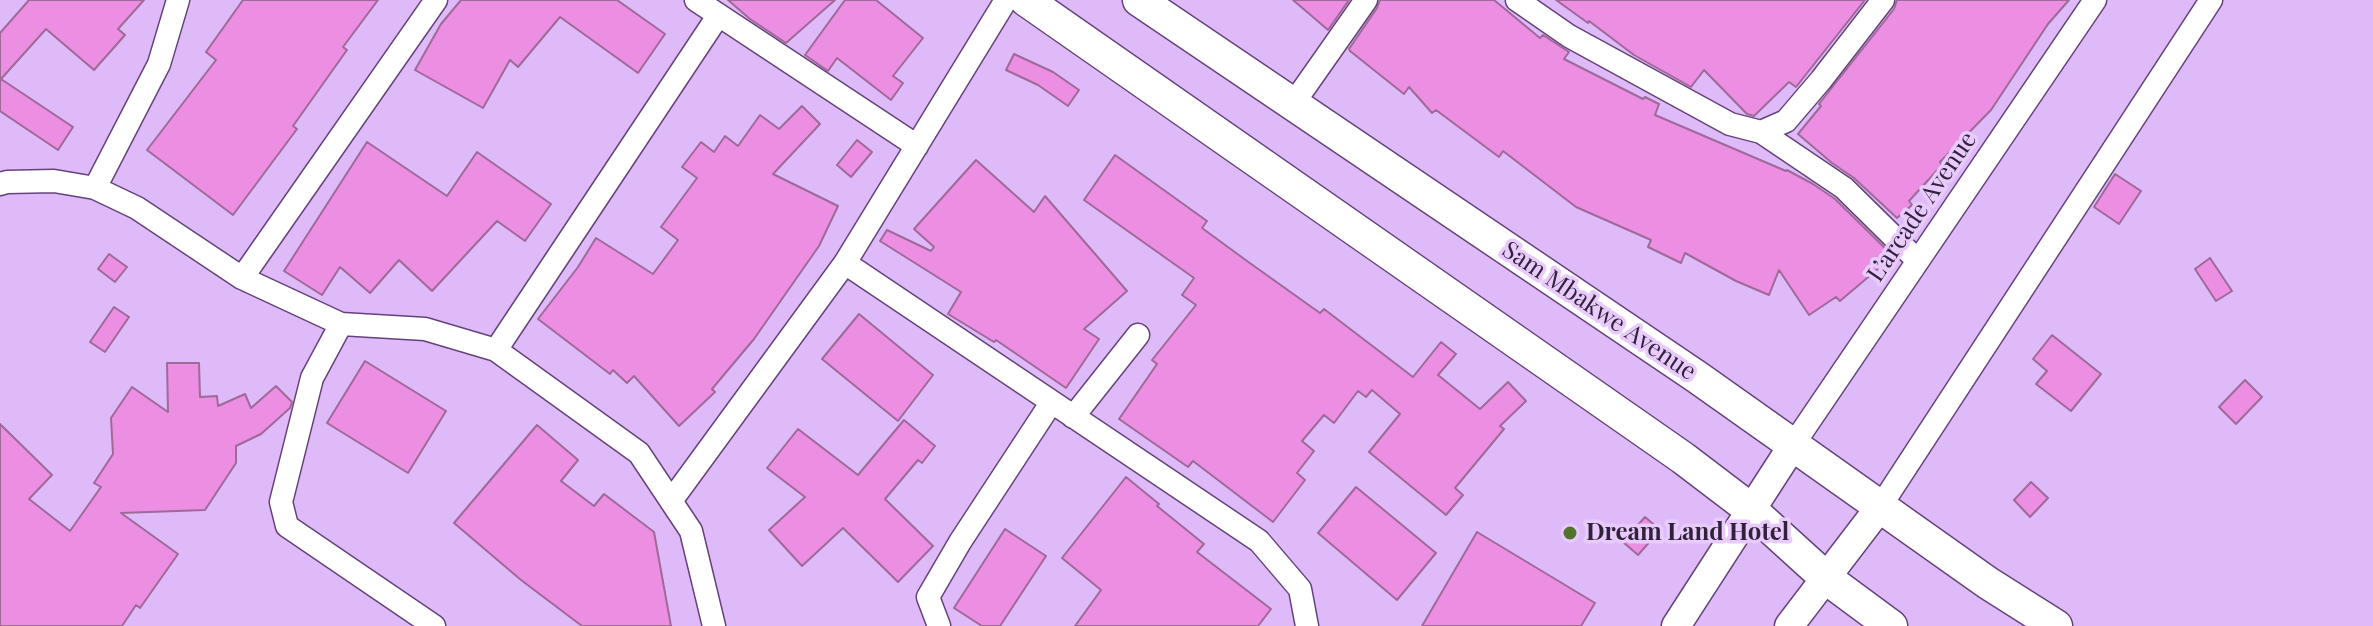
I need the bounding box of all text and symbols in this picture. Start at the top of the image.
street label: L’arcade Avenue [1861,127,1983,287]
street label: Sam Mbakwe Avenue [1497,235,1701,387]
place label: Dream Land Hotel [1586,519,1789,547]
marker: Dream Land Hotel [1561,524,1579,542]

